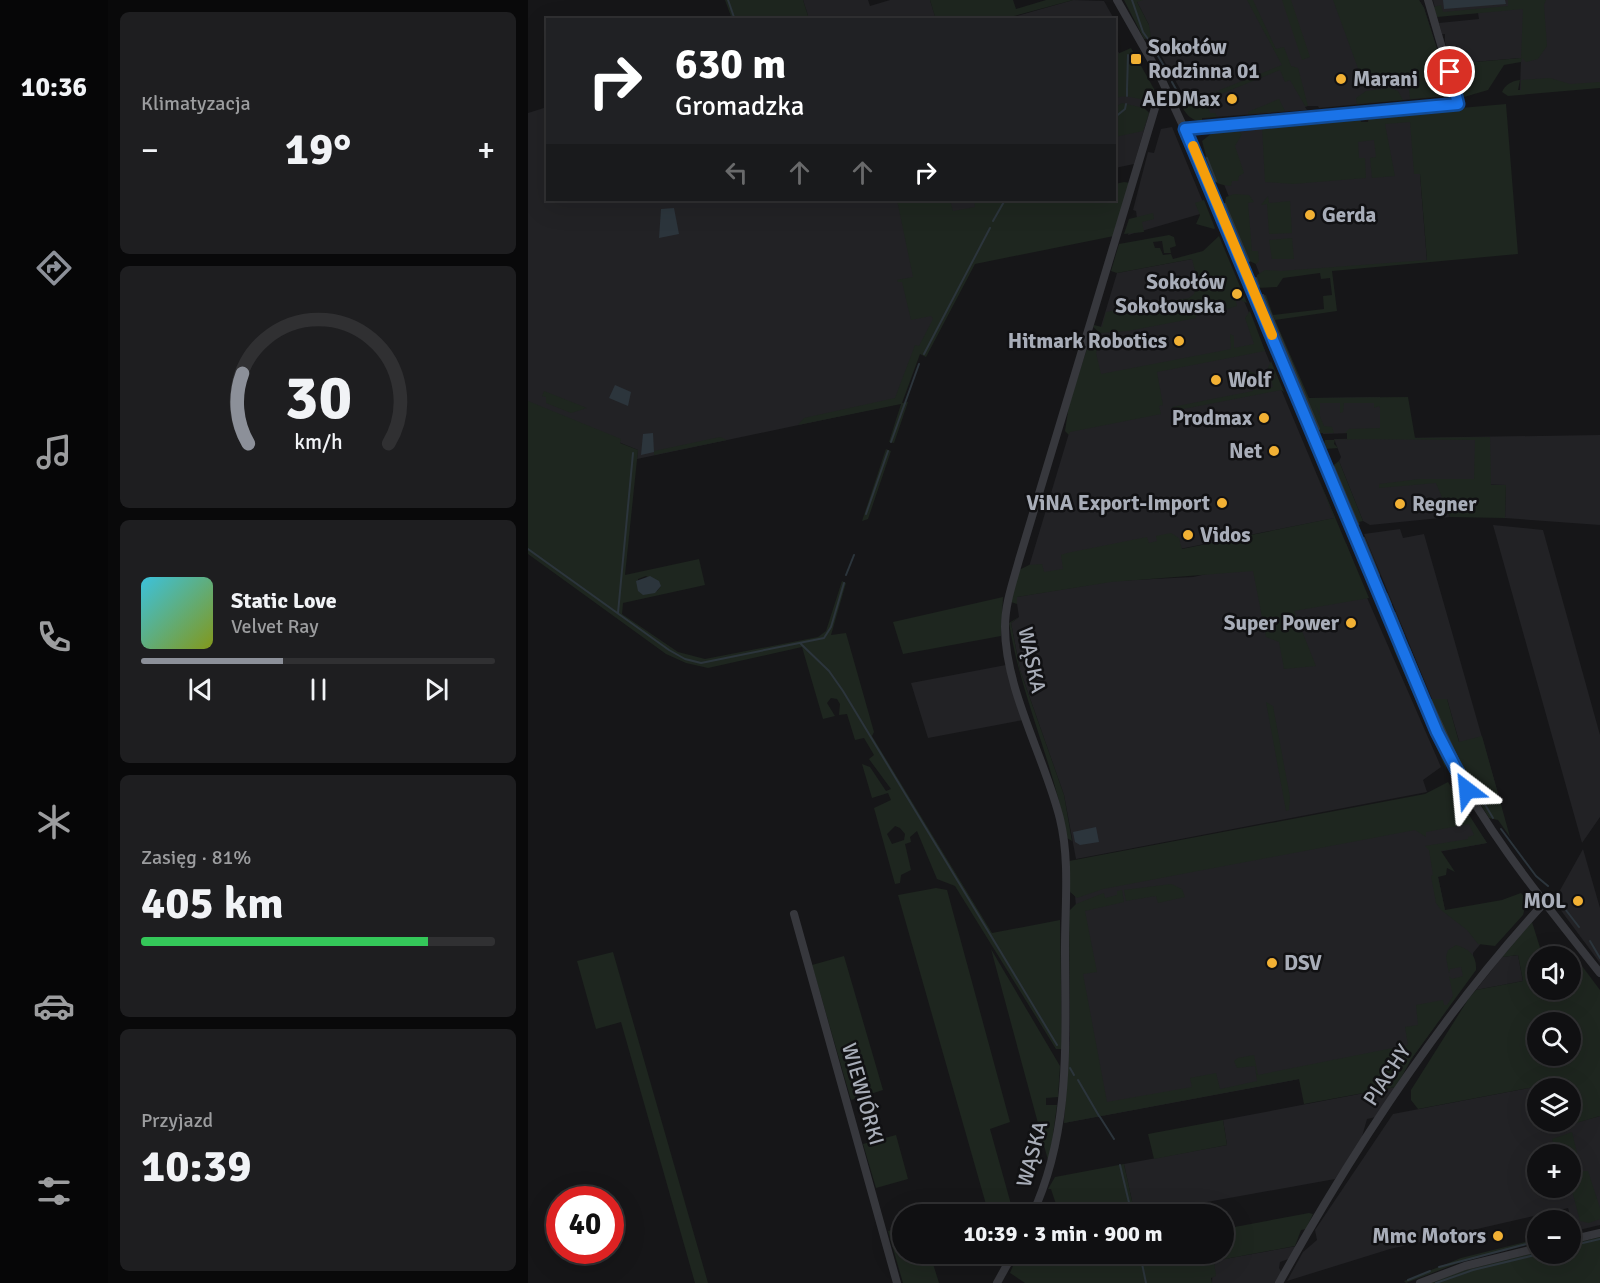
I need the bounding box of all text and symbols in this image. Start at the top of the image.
place label: Sokołów Rodzinna 01 [1148,34,1260,84]
text: 630 m [675,39,786,90]
icon: right [576,42,654,120]
pin [1424,46,1475,97]
marker: Sokołów Rodzinna 01 [1129,52,1143,66]
icon: arrive [1433,55,1466,88]
place label: Marani [1353,66,1418,92]
text: 10:36 [21,71,87,104]
marker: Marani [1334,72,1348,86]
place label: AEDMax [1142,86,1221,112]
text: Gromadzka [675,90,805,123]
text: Klimatyzacja [141,91,251,116]
marker: AEDMax [1225,92,1239,106]
text: 19° [285,122,351,177]
text: − [141,130,159,171]
text: + [477,130,495,171]
icon: left [720,156,753,189]
icon: ahead [783,156,816,189]
icon: ahead [846,156,879,189]
icon: right [909,156,942,189]
place label: Gerda [1322,202,1377,228]
marker: Gerda [1303,208,1317,222]
icon: directions [33,247,75,289]
place label: Sokołów Sokołowska [1115,269,1225,319]
marker: Sokołów Sokołowska [1230,287,1244,301]
place label: Hitmark Robotics [1008,328,1167,354]
marker: Hitmark Robotics [1172,334,1186,348]
text: 30 [284,359,352,436]
place label: Wolf [1228,367,1272,393]
marker: Wolf [1209,373,1223,387]
place label: Prodmax [1172,405,1253,431]
marker: Prodmax [1257,411,1271,425]
text: km/h [294,430,342,456]
icon: music [33,431,75,473]
place label: Net [1229,438,1262,464]
marker: Net [1267,444,1281,458]
place label: ViNA Export-Import [1026,490,1210,516]
place label: Regner [1412,491,1477,517]
marker: ViNA Export-Import [1215,496,1229,510]
marker: Regner [1393,497,1407,511]
place label: Vidos [1200,522,1251,548]
marker: Vidos [1181,528,1195,542]
text: Static Love [231,587,337,614]
place label: Super Power [1224,610,1340,636]
text: Velvet Ray [231,614,319,639]
icon: phone [33,616,75,658]
marker: Super Power [1344,616,1358,630]
street label: WĄSKA [1012,624,1052,696]
icon: previous [184,673,217,706]
icon: pause [302,673,335,706]
icon: next [420,673,453,706]
position arrow [1435,758,1499,822]
icon: climate [33,801,75,843]
text: Zasięg · 81% [141,845,251,870]
text: 405 km [141,876,284,931]
place label: MOL [1524,888,1566,914]
marker: MOL [1571,894,1585,908]
map controls [1527,946,1581,1264]
button: sound [1527,946,1581,1000]
place label: DSV [1284,950,1322,976]
marker: DSV [1265,956,1279,970]
icon: car [33,985,75,1027]
button: search [1527,1012,1581,1066]
street label: PIACHY [1358,1039,1417,1111]
street label: WIEWIÓRKI [836,1040,890,1148]
button: layers [1527,1078,1581,1132]
text: Przyjazd [141,1108,213,1133]
street label: WĄSKA [1011,1118,1053,1190]
text: 10:39 [141,1139,251,1194]
button: + [1527,1144,1581,1198]
icon: filters [33,1170,75,1212]
speed limit sign: 40 [546,1186,624,1264]
button: − [1527,1210,1581,1264]
text: 10:39 · 3 min · 900 m [963,1220,1163,1247]
place label: Mmc Motors [1372,1223,1486,1249]
marker: Mmc Motors [1491,1229,1505,1243]

